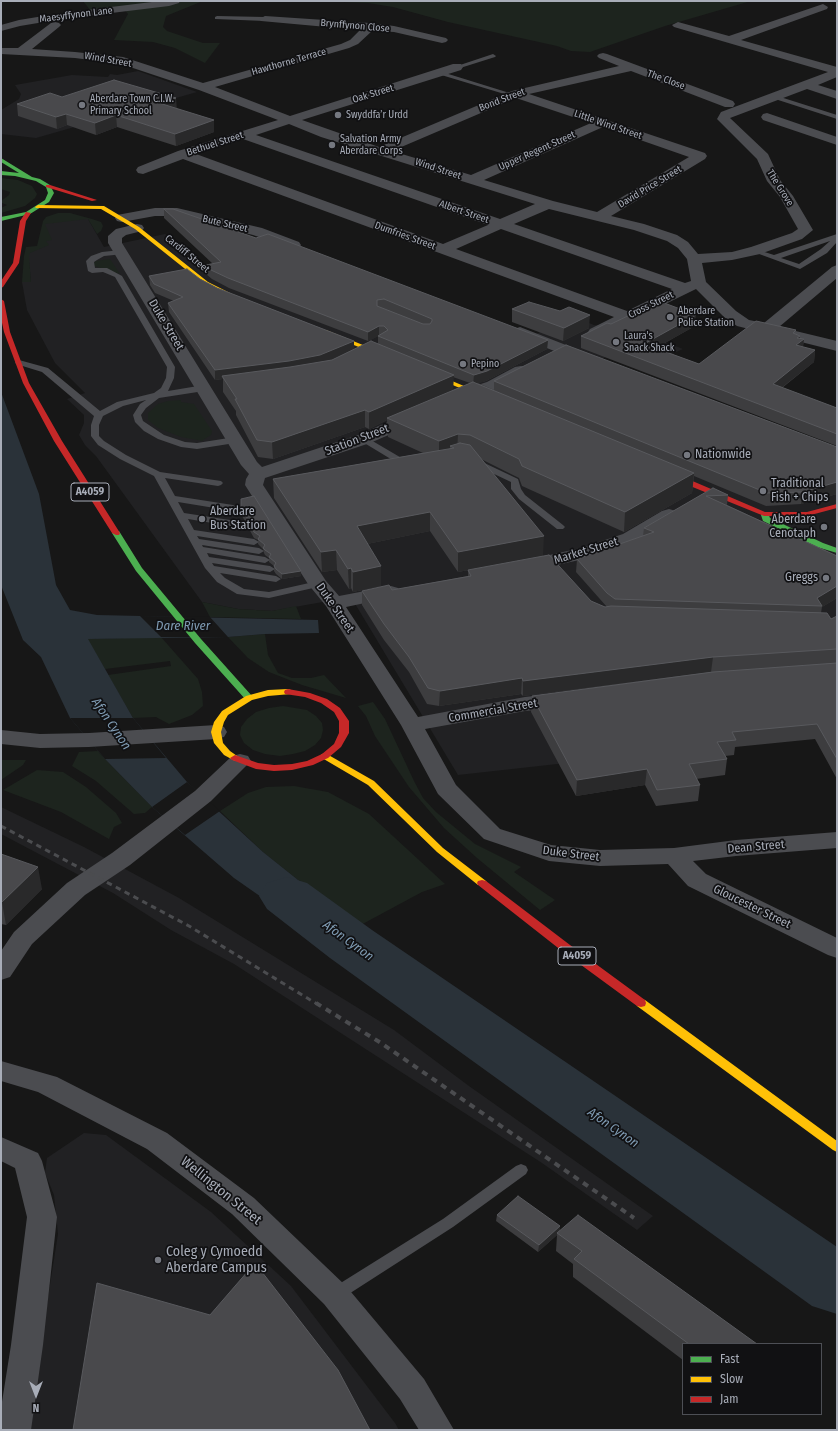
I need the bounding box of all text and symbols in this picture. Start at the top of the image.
street label: Maesyffynon Lane [39,5,113,25]
street label: Brynffynon Close [320,17,390,35]
street label: Hawthorne Terrace [250,46,328,78]
street label: Wind Street [84,50,132,70]
street label: The Close [646,68,686,92]
street label: Oak Street [351,82,395,106]
street label: Bond Street [477,86,527,114]
place label: Aberdare Town C.I.W. Primary School [90,93,174,116]
marker: Aberdare Town C.I.W. Primary School [77,100,87,110]
street label: Little Wind Street [573,108,643,142]
place label: Swyddfa’r Urdd [346,109,408,121]
marker: Swyddfa’r Urdd [333,110,343,120]
street label: Bethuel Street [185,129,245,159]
street label: Upper Regent Street [497,129,577,173]
place label: Salvation Army Aberdare Corps [340,133,403,156]
marker: Salvation Army Aberdare Corps [327,140,337,150]
street label: Wind Street [414,156,462,182]
street label: David Price Street [616,163,684,211]
street label: The Grove [764,168,796,208]
street label: Albert Street [438,198,490,226]
street label: Bute Street [201,213,249,235]
street label: Dumfries Street [373,219,437,253]
street label: Cardiff Street [162,232,212,276]
street label: Cross Street [626,289,676,321]
street label: Duke Street [145,297,187,353]
place label: Aberdare Police Station [678,305,734,328]
marker: Aberdare Police Station [665,312,675,322]
place label: Laura's Snack Shack [624,330,674,354]
marker: Laura's Snack Shack [611,337,621,347]
place label: Pepino [471,358,499,370]
marker: Pepino [458,359,468,369]
street label: Station Street [323,421,391,459]
place label: Nationwide [695,448,751,462]
marker: Nationwide [682,450,692,460]
place label: Traditional Fish + Chips [771,477,828,505]
road number: A4059 [71,483,109,501]
marker: Traditional Fish + Chips [758,486,768,496]
place label: Aberdare Bus Station [210,505,266,533]
place label: Aberdare Cenotaph [769,513,816,541]
marker: Aberdare Bus Station [197,514,207,524]
marker: Aberdare Cenotaph [819,522,829,532]
street label: Market Street [552,534,620,568]
place label: Greggs [785,571,818,585]
marker: Greggs [821,573,831,583]
street label: Duke Street [313,581,357,635]
water label: Dare River [156,618,210,634]
water label: Afon Cynon [88,695,134,753]
street label: Commercial Street [448,696,538,726]
street label: Dean Street [727,837,785,857]
street label: Duke Street [542,843,600,865]
street label: Gloucester Street [711,882,793,932]
water label: Afon Cynon [319,917,377,965]
road number: A4059 [558,947,596,965]
water label: Afon Cynon [584,1105,642,1151]
street label: Wellington Street [177,1153,265,1229]
place label: Coleg y Cymoedd Aberdare Campus [166,1244,267,1276]
marker: Coleg y Cymoedd Aberdare Campus [153,1255,163,1265]
legend [682,1343,822,1415]
text: Fast [720,1352,739,1366]
text: Slow [720,1372,743,1386]
north arrow [16,1375,56,1415]
text: Jam [720,1392,738,1406]
text: N [33,1401,39,1414]

